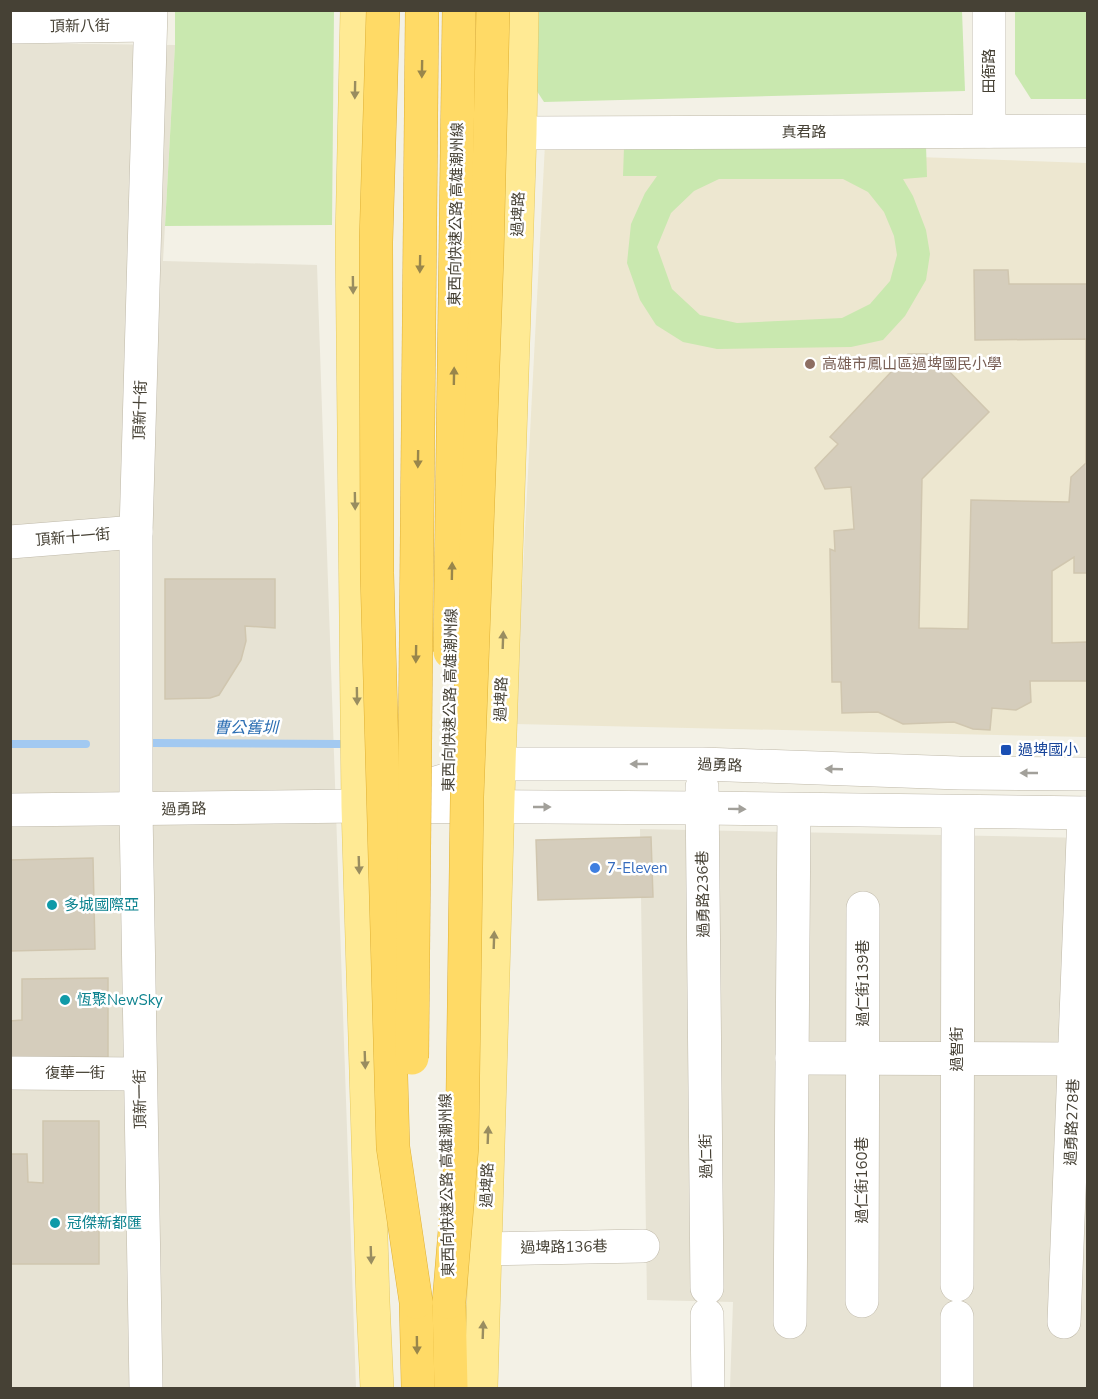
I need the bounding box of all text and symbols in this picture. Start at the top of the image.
street label: 頂新八街 [50,15,110,37]
street label: 田衙路 [979,48,999,94]
one-way arrow [417,59,427,78]
one-way arrow [351,80,360,99]
street label: 東西向快速公路 高雄潮州線 [444,122,468,306]
street label: 真君路 [781,122,827,142]
street label: 過埤路 [507,191,529,237]
one-way arrow [415,254,425,273]
one-way arrow [348,275,358,294]
place label: 高雄市鳳山區過埤國民小學 [822,354,1002,374]
marker: 高雄市鳳山區過埤國民小學 [803,357,817,371]
one-way arrow [449,367,459,386]
street label: 頂新十街 [129,380,151,440]
one-way arrow [413,449,423,468]
one-way arrow [350,491,360,510]
street label: 頂新十一街 [35,524,111,550]
one-way arrow [447,562,456,581]
street label: 東西向快速公路 高雄潮州線 [438,608,462,792]
one-way arrow [498,631,508,650]
one-way arrow [411,644,421,663]
street label: 過埤路 [490,676,512,722]
one-way arrow [352,686,362,705]
water label: 曹公舊圳 [214,717,280,739]
place label: 過埤國小 [1018,740,1078,760]
marker: 過埤國小 [999,743,1013,757]
street label: 過勇路 [697,754,743,776]
one-way arrow [630,759,649,769]
one-way arrow [825,764,844,773]
one-way arrow [1020,768,1039,778]
street label: 過勇路 [161,799,207,819]
one-way arrow [533,802,552,812]
one-way arrow [728,804,747,814]
street label: 過勇路236巷 [692,850,714,938]
one-way arrow [355,855,364,874]
place label: 7-Eleven [607,858,667,878]
marker: 7-Eleven [588,861,602,875]
place label: 多城國際亞 [64,895,139,915]
marker: 多城國際亞 [45,898,59,912]
one-way arrow [489,931,498,950]
street label: 過仁街139巷 [853,939,873,1027]
place label: 恆聚NewSky [77,990,163,1010]
marker: 恆聚NewSky [58,993,72,1007]
street label: 過智街 [947,1026,967,1072]
one-way arrow [361,1050,370,1069]
street label: 復華一街 [45,1063,105,1083]
street label: 頂新一街 [129,1069,151,1129]
street label: 過勇路278巷 [1060,1078,1084,1166]
street label: 東西向快速公路 高雄潮州線 [435,1093,459,1277]
one-way arrow [483,1126,493,1145]
street label: 過仁街 [696,1133,716,1179]
street label: 過仁街160巷 [852,1136,872,1224]
street label: 過埤路 [476,1162,498,1208]
place label: 冠傑新都匯 [67,1213,142,1233]
marker: 冠傑新都匯 [48,1216,62,1230]
street label: 過埤路136巷 [520,1236,608,1258]
one-way arrow [367,1245,376,1264]
one-way arrow [478,1321,487,1340]
one-way arrow [412,1336,422,1355]

